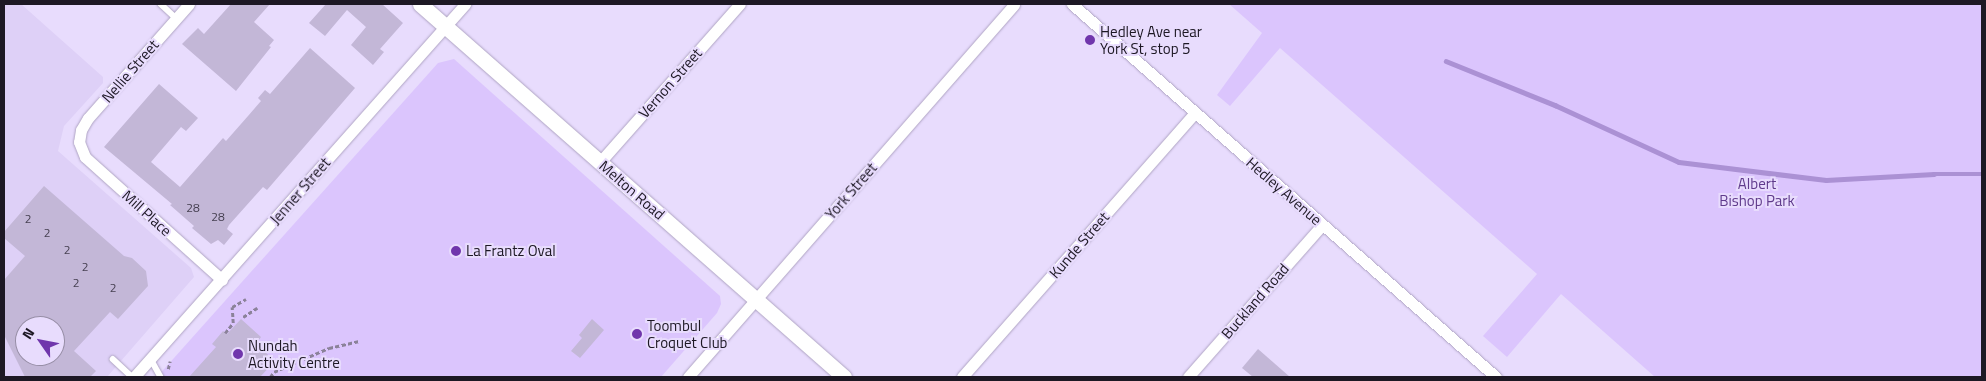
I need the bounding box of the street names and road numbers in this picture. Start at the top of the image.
street label: Nellie Street [98,36,162,106]
street label: Vernon Street [635,44,705,122]
street label: Hedley Avenue [1243,153,1325,229]
street label: Jenner Street [266,154,334,228]
street label: Melton Road [596,157,668,223]
street label: York Street [821,159,881,223]
street label: Mill Place [119,186,175,240]
street label: Kunde Street [1045,208,1113,282]
street label: Buckland Road [1217,260,1293,342]

